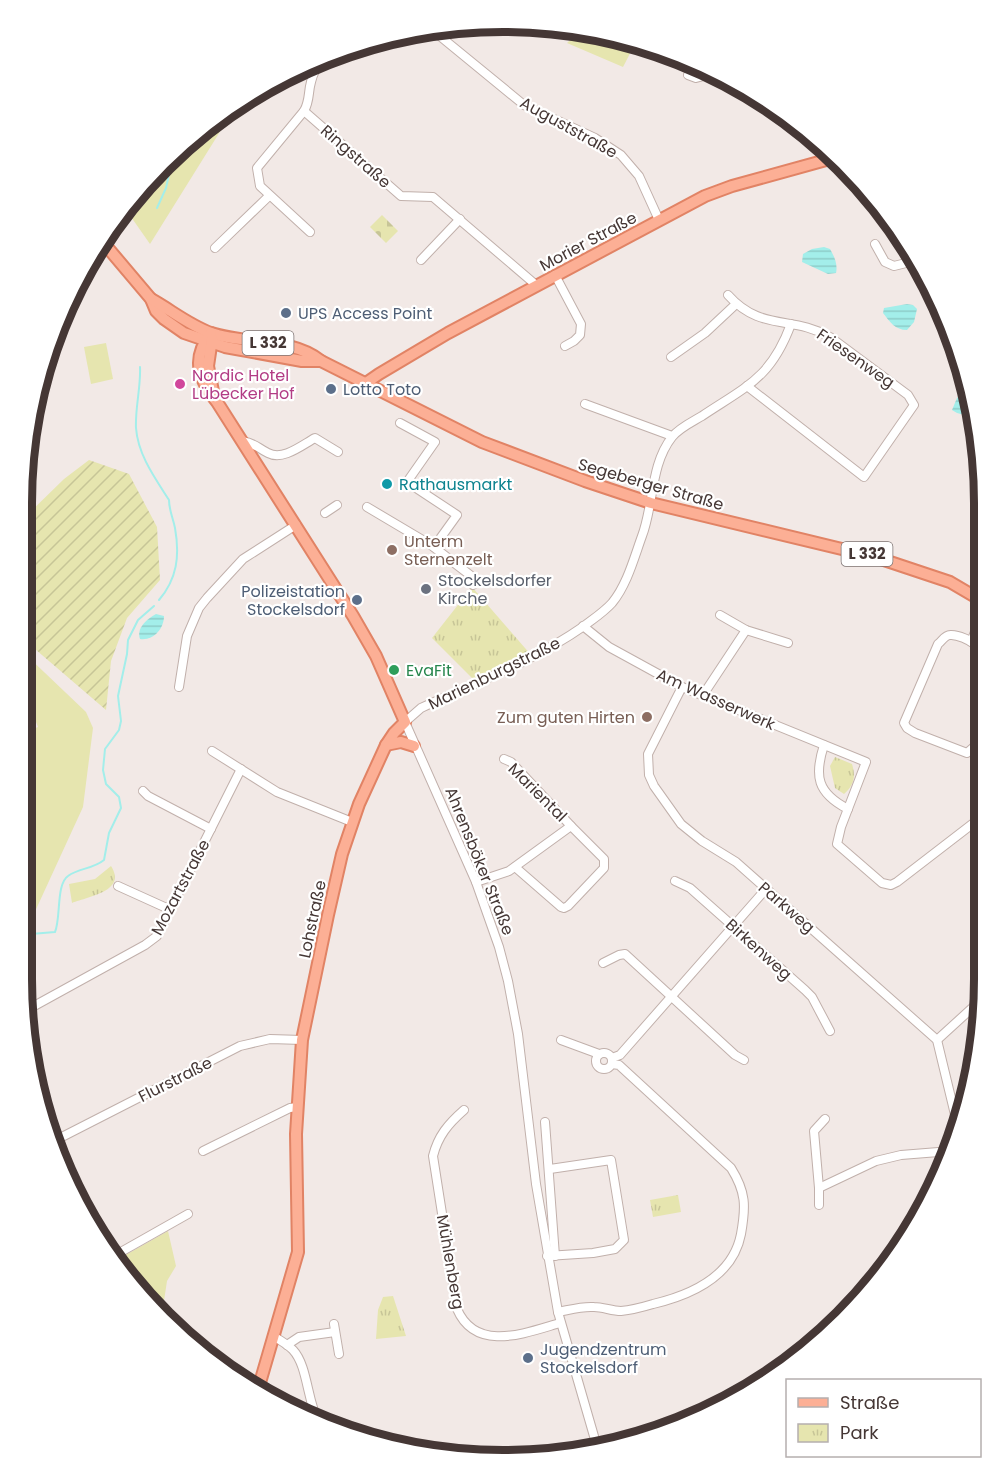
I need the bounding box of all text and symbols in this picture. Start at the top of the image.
street label: Auguststraße [516,91,622,164]
street label: Ringstraße [315,119,396,193]
street label: Morier Straße [536,206,641,277]
place label: UPS Access Point [298,302,433,325]
marker: UPS Access Point [279,306,293,320]
street label: Friesenweg [812,323,899,394]
road number: L 332 [242,331,294,355]
place label: Nordic Hotel Lübecker Hof [192,364,295,405]
marker: Nordic Hotel Lübecker Hof [173,377,187,391]
place label: Lotto Toto [343,378,421,401]
marker: Lotto Toto [324,382,338,396]
street label: Segeberger Straße [575,453,726,516]
place label: Rathausmarkt [399,473,513,496]
marker: Rathausmarkt [380,477,394,491]
place label: Unterm Sternenzelt [404,530,493,571]
road number: L 332 [842,542,892,566]
marker: Unterm Sternenzelt [385,543,399,557]
place label: Stockelsdorfer Kirche [438,569,552,610]
place label: Polizeistation Stockelsdorf [241,580,345,621]
marker: Stockelsdorfer Kirche [419,582,433,596]
marker: Polizeistation Stockelsdorf [350,593,364,607]
street label: Marienburgstraße [424,631,564,715]
place label: EvaFit [406,659,452,682]
marker: EvaFit [387,663,401,677]
street label: Am Wasserwerk [653,663,780,736]
place label: Zum guten Hirten [497,706,635,729]
marker: Zum guten Hirten [640,710,654,724]
street label: Mariental [503,758,572,827]
street label: Ahrensböker Straße [439,784,520,939]
street label: Mozartstraße [145,835,215,939]
street label: Parkweg [753,876,820,938]
street label: Lohstraße [293,878,332,960]
street label: Birkenweg [721,913,797,985]
street label: Flurstraße [134,1051,216,1108]
street label: Mühlenberg [431,1213,470,1311]
place label: Jugendzentrum Stockelsdorf [540,1338,666,1379]
marker: Jugendzentrum Stockelsdorf [521,1351,535,1365]
legend [786,1379,981,1457]
text: Straße [840,1390,899,1415]
text: Park [840,1420,879,1445]

